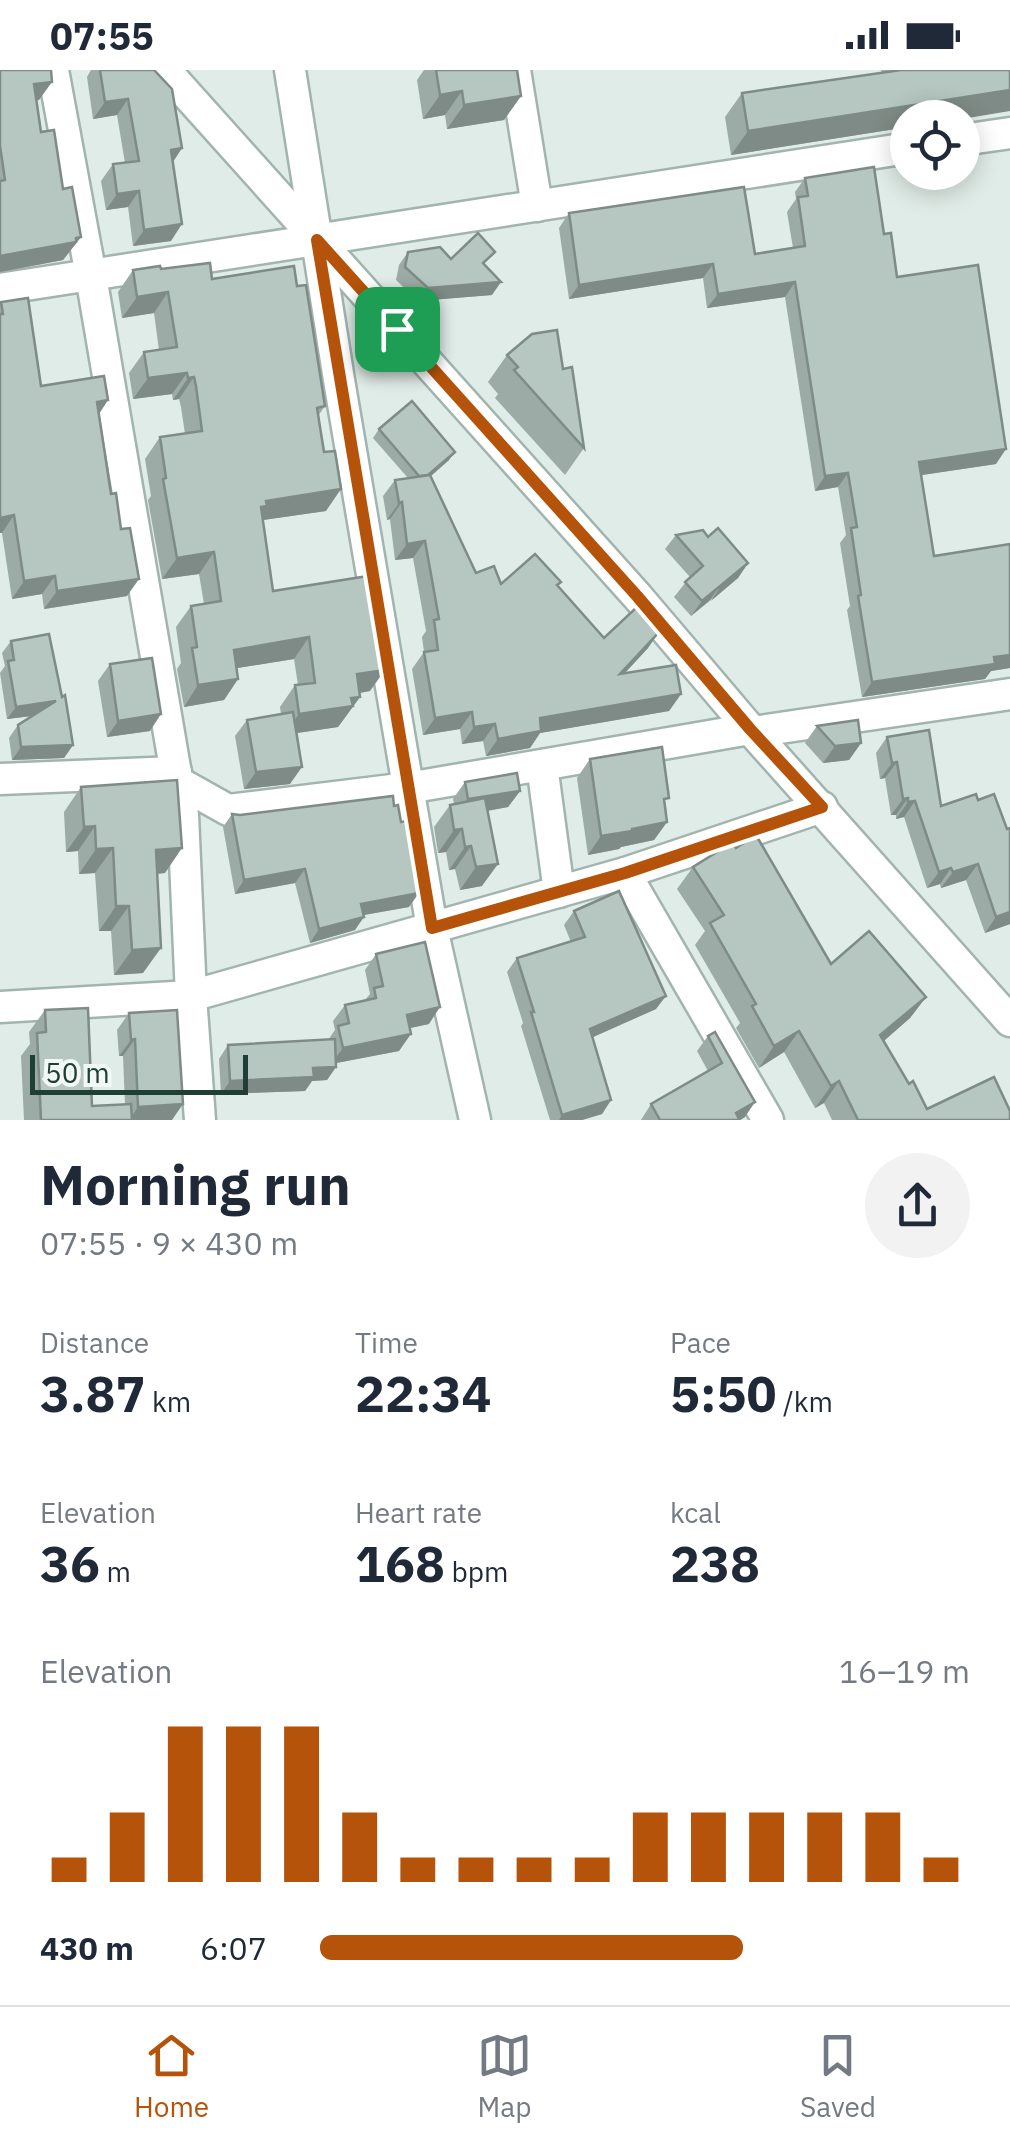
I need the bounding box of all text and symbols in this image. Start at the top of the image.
text: 07:55 [50,11,154,60]
map controls [890,100,980,190]
button: locate [890,100,980,190]
pin [355,287,440,372]
icon: arrive [370,302,425,357]
scale bar [30,1050,248,1094]
text: 50 m [45,1054,110,1091]
text: Morning run [40,1149,351,1220]
button: share [865,1153,970,1258]
text: 07:55 · 9 × 430 m [40,1222,298,1264]
text: Distance [40,1324,149,1361]
text: Time [355,1324,418,1361]
text: Pace [670,1324,731,1361]
text: 3.87 [40,1361,146,1426]
text: 22:34 [355,1361,492,1426]
text: 5:50 [670,1361,777,1426]
text: km [146,1383,191,1420]
text: /km [777,1383,833,1420]
text: Elevation [40,1494,156,1531]
text: Heart rate [355,1494,482,1531]
text: kcal [670,1494,721,1531]
text: 36 [40,1531,100,1596]
text: 168 [355,1531,445,1596]
text: 238 [670,1531,760,1596]
text: m [100,1553,131,1590]
text: bpm [445,1553,509,1590]
text: Elevation [40,1650,173,1692]
text: 16–19 m [839,1650,970,1692]
text: 430 m [40,1927,134,1969]
text: 6:07 [200,1927,267,1969]
tab: Home [134,2028,209,2125]
tab: Map [477,2028,532,2125]
tab: Saved [800,2028,876,2125]

